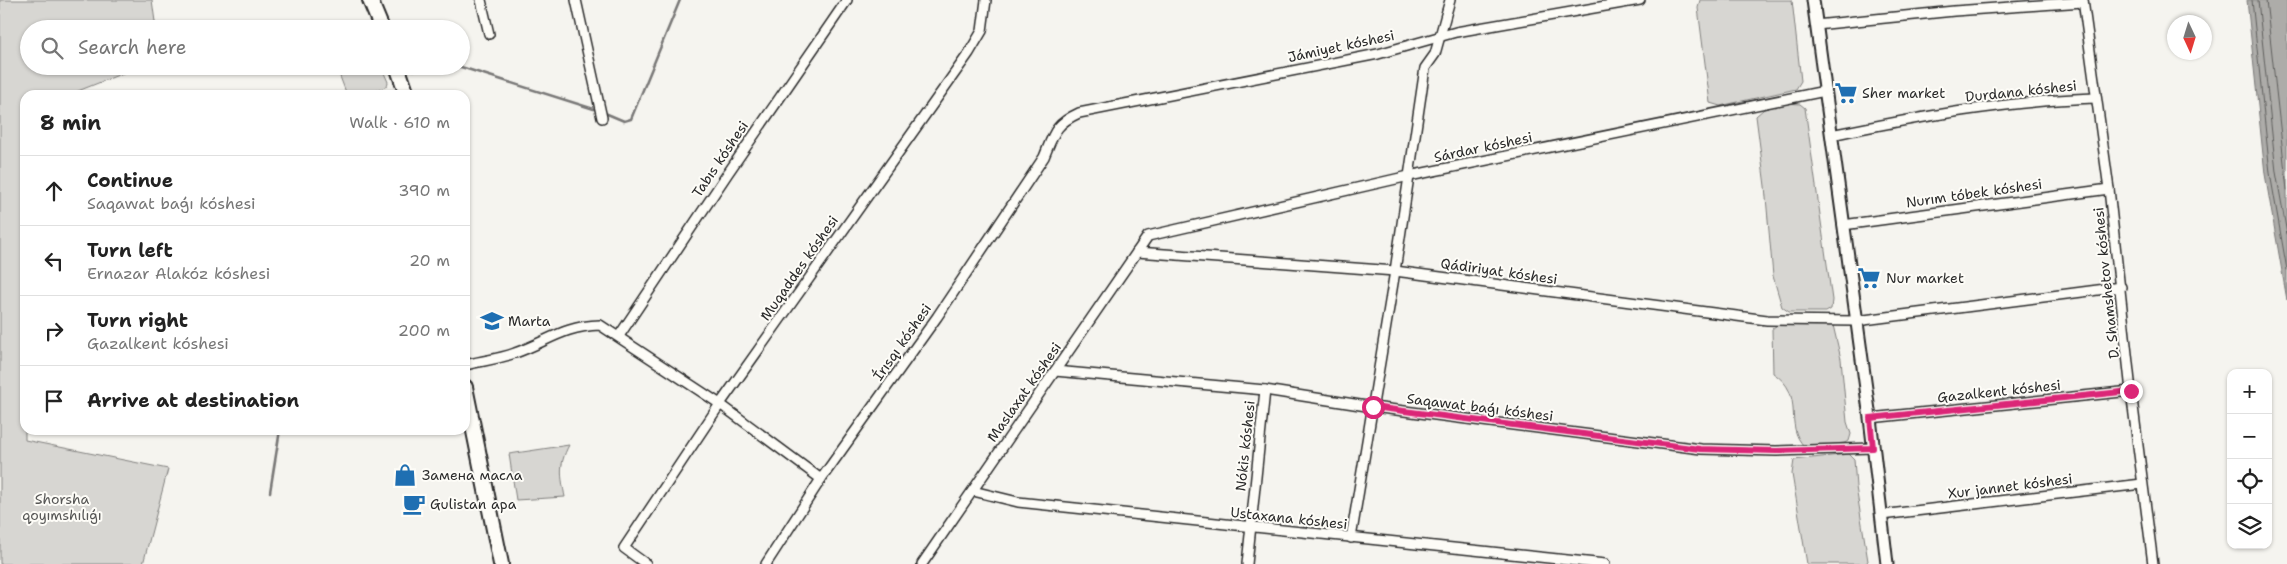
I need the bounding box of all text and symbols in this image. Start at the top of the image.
north arrow [2167,15,2212,60]
search box [20,20,470,75]
street label: Jámiyet kóshesi [1286,26,1396,66]
icon: search [38,34,66,62]
text: Search here [78,35,187,60]
street label: Durdana kóshesi [1964,76,2078,106]
supermarket icon: Sher market [1833,80,1859,106]
place label: Sher market [1862,84,1945,102]
text: 8 min [40,109,101,137]
text: Walk · 610 m [349,112,450,133]
street label: Tabıs kóshesi [688,117,752,201]
street label: Sárdar kóshesi [1432,128,1534,166]
text: Continue [87,168,173,193]
street label: Nurım tóbek kóshesi [1905,175,2043,211]
icon: ahead [40,177,68,205]
text: 390 m [398,180,450,201]
text: Saqawat baǵı kóshesi [87,193,256,214]
street label: D. Shamshetov kóshesi [2089,206,2123,360]
street label: Muqaddes kóshesi [756,212,842,324]
text: Turn left [87,238,173,263]
icon: left [40,247,68,275]
text: 20 m [409,250,450,271]
street label: Qádiriyat kóshesi [1439,254,1559,288]
text: Ernazar Alakóz kóshesi [87,263,270,284]
supermarket icon: Nur market [1856,265,1882,291]
place label: Nur market [1886,269,1964,287]
street label: Írısqı kóshesi [869,300,935,384]
text: Turn right [87,308,188,333]
school or university icon: Marta [479,308,505,334]
place label: Marta [508,312,551,330]
icon: right [40,317,68,345]
text: 200 m [398,320,450,341]
text: Gazalkent kóshesi [87,333,229,354]
street label: Maslaxat kóshesi [983,339,1065,445]
map controls [2227,369,2272,549]
button: + [2227,369,2272,414]
street label: Gazalkent kóshesi [1936,376,2062,406]
route end [2120,380,2143,403]
icon: arrive [40,387,68,415]
text: Arrive at destination [87,388,299,413]
street label: Saqawat baǵı kóshesi [1406,389,1554,425]
route start [1362,396,1385,419]
street label: Nókis kóshesi [1231,400,1259,492]
button: − [2227,414,2272,459]
button: locate [2227,459,2272,504]
shop icon: Замена масла [392,462,418,488]
place label: Замена масла [422,466,523,484]
street label: Xur jannet kóshesi [1947,469,2073,503]
park label: Shorsha qoyımshılıǵı [22,490,102,524]
cafe icon: Gulistan apa [401,491,427,517]
place label: Gulistan apa [430,495,517,513]
street label: Ustaxana kóshesi [1230,503,1348,533]
button: layers [2227,504,2272,549]

